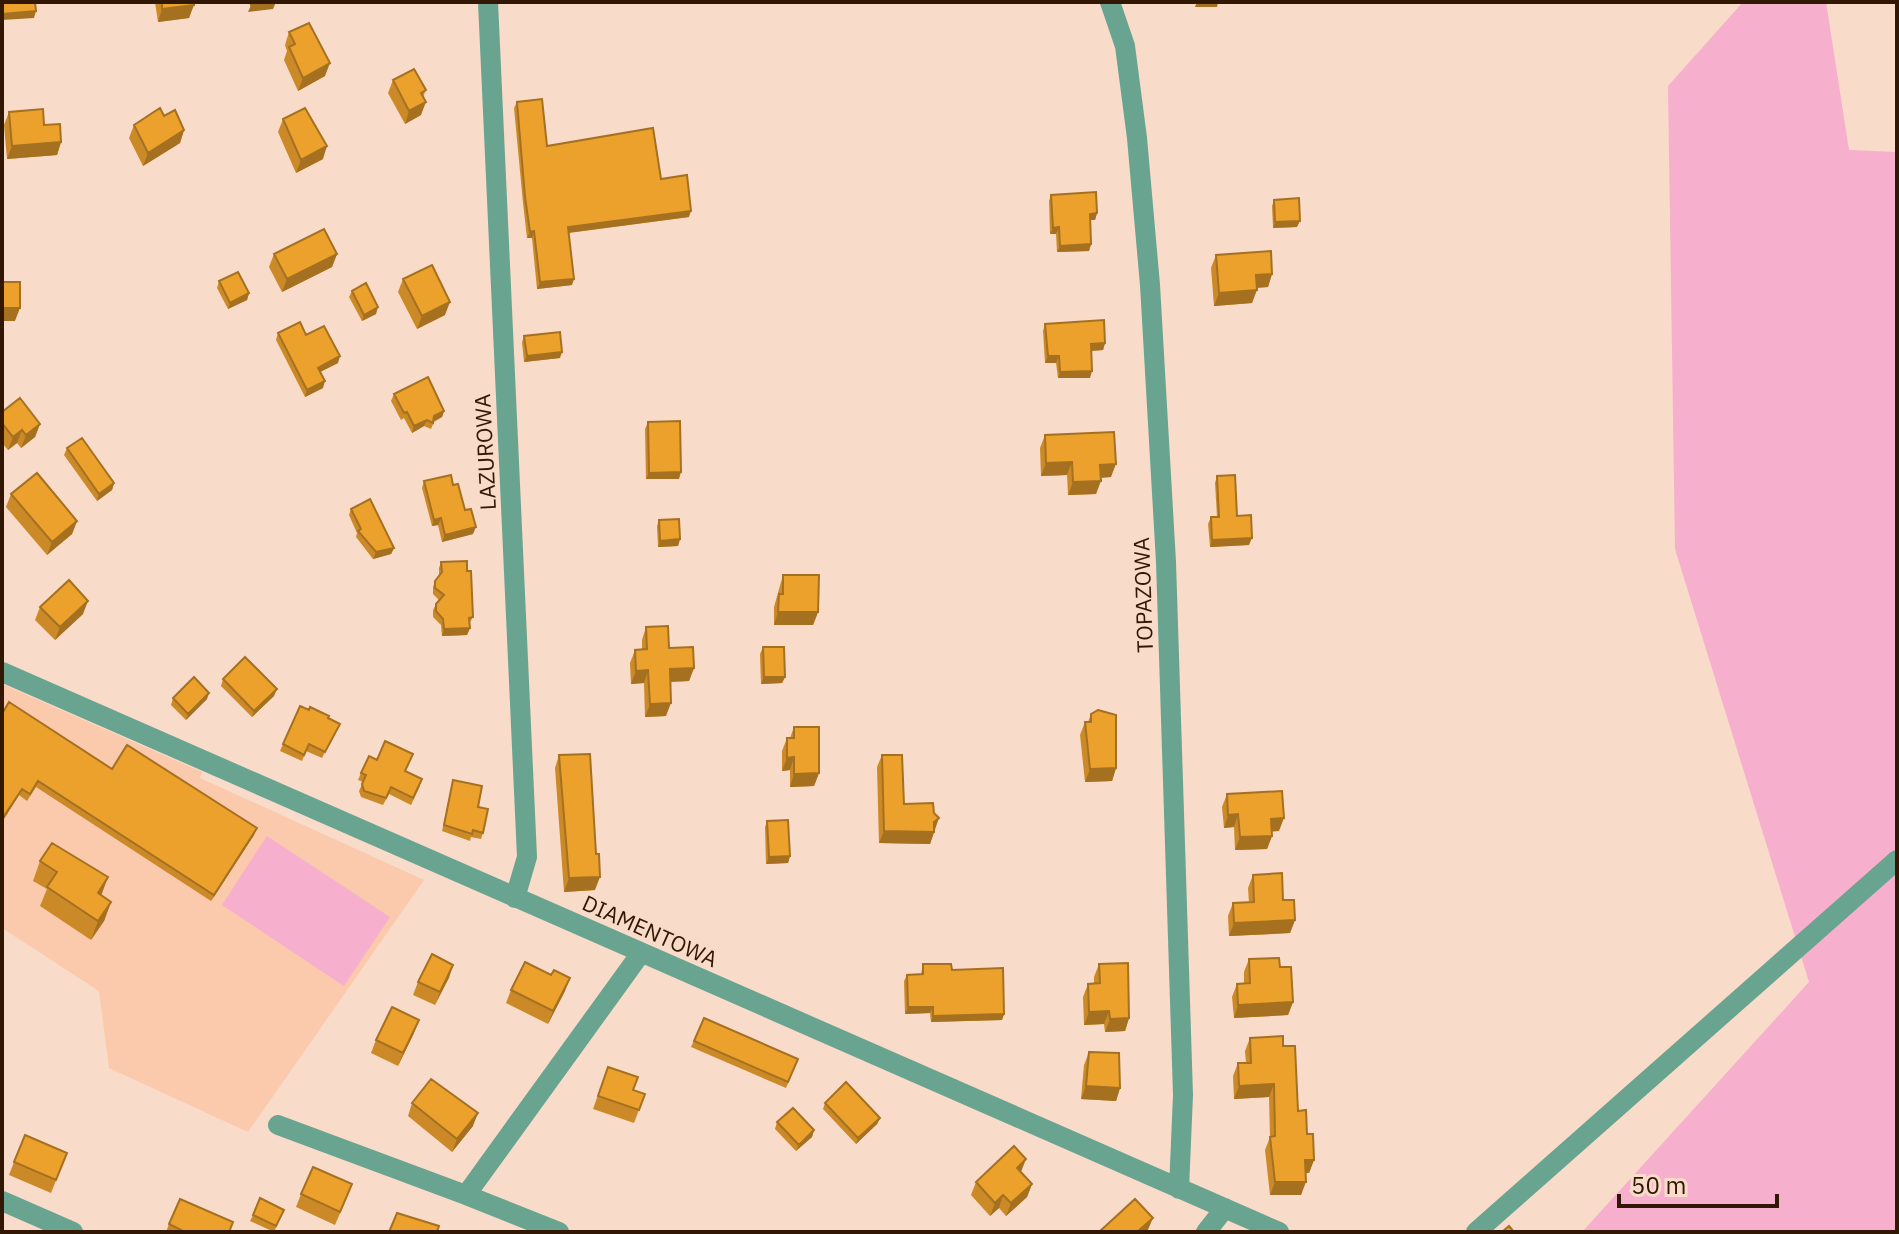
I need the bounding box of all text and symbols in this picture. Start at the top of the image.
street label: LAZUROWA [467,393,502,511]
street label: TOPAZOWA [1126,537,1159,653]
street label: DIAMENTOWA [578,888,722,973]
scale bar [1619,1158,1777,1208]
text: 50 m [1631,1169,1686,1201]

